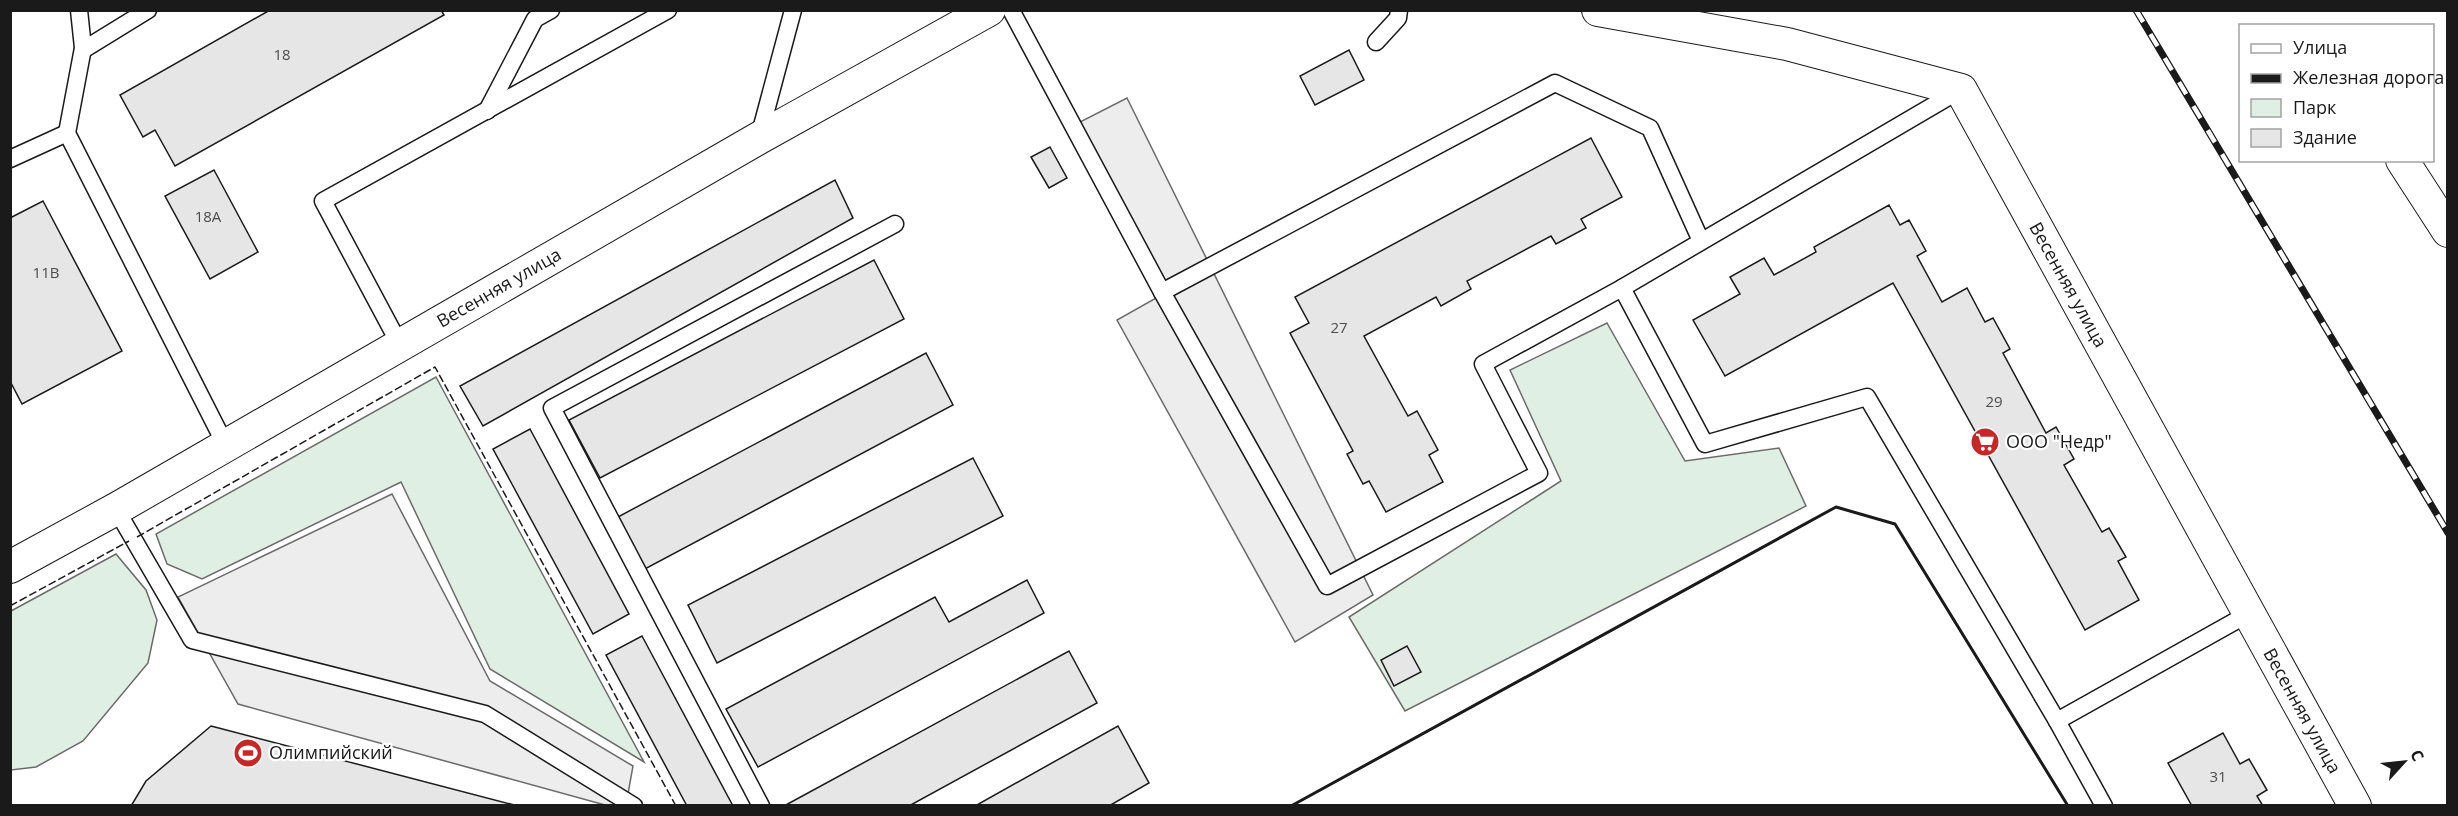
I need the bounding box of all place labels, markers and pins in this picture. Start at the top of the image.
supermarket icon: ООО "Недр" [1969,426,2001,458]
place label: ООО "Недр" [2006,429,2112,453]
sports icon: Олимпийский [232,737,264,769]
place label: Олимпийский [269,740,393,764]

